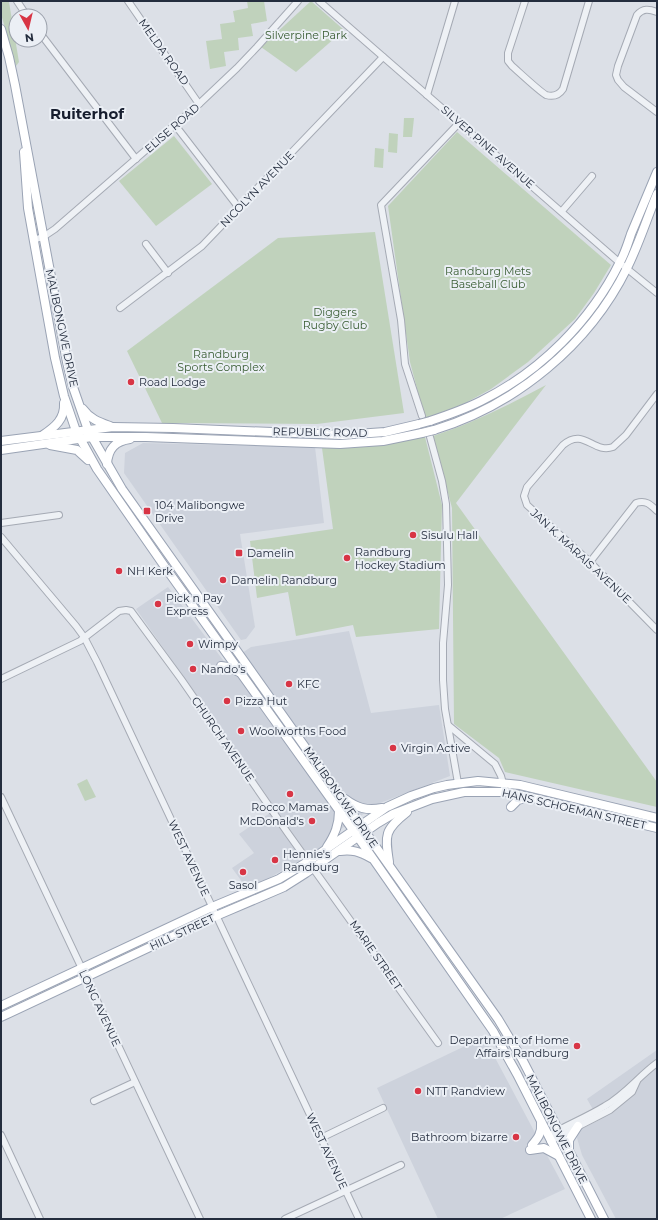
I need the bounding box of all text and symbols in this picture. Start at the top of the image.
north arrow [8,8,48,48]
street label: MELDA ROAD [136,16,192,88]
park label: Silverpine Park [265,28,347,42]
text: N [24,30,35,45]
street label: ELISE ROAD [142,100,202,156]
street label: SILVER PINE AVENUE [438,103,538,191]
district label: Ruiterhof [50,104,125,123]
street label: NICOLYN AVENUE [217,148,297,230]
park label: Randburg Mets Baseball Club [445,264,532,291]
street label: MALIBONGWE DRIVE [43,268,81,388]
park label: Diggers Rugby Club [303,305,367,332]
park label: Randburg Sports Complex [177,347,265,374]
place label: Road Lodge [139,375,206,389]
marker: Road Lodge [126,377,136,387]
street label: REPUBLIC ROAD [273,424,367,440]
place label: 104 Malibongwe Drive [155,498,245,525]
street label: JAN K. MARAIS AVENUE [527,505,634,606]
marker: 104 Malibongwe Drive [142,506,152,516]
place label: Sisulu Hall [421,528,478,542]
marker: Sisulu Hall [408,530,418,540]
place label: Randburg Hockey Stadium [355,545,446,572]
place label: Damelin [247,546,294,560]
marker: Damelin [234,548,244,558]
marker: Randburg Hockey Stadium [342,553,352,563]
place label: NH Kerk [127,564,173,578]
marker: NH Kerk [114,566,124,576]
place label: Damelin Randburg [231,573,337,587]
marker: Damelin Randburg [218,575,228,585]
place label: Pick n Pay Express [166,591,223,618]
marker: Pick n Pay Express [153,599,163,609]
place label: Wimpy [198,637,238,651]
marker: Wimpy [185,639,195,649]
place label: Nando's [201,662,246,676]
marker: Nando's [188,664,198,674]
place label: KFC [297,677,320,691]
marker: KFC [284,679,294,689]
street label: CHURCH AVENUE [188,694,258,784]
place label: Pizza Hut [235,694,288,708]
marker: Pizza Hut [222,696,232,706]
place label: Woolworths Food [249,724,347,738]
marker: Woolworths Food [236,726,246,736]
place label: Virgin Active [401,741,471,755]
marker: Virgin Active [388,743,398,753]
street label: MALIBONGWE DRIVE [301,744,381,850]
street label: HANS SCHOEMAN STREET [500,786,648,833]
marker: Rocco Mamas [285,789,295,799]
place label: Rocco Mamas [251,800,329,814]
place label: McDonald's [239,814,305,828]
marker: McDonald's [307,816,317,826]
street label: WEST AVENUE [165,818,213,898]
place label: Hennie's Randburg [283,847,339,874]
marker: Hennie's Randburg [270,855,280,865]
marker: Sasol [238,867,248,877]
place label: Sasol [229,878,257,892]
street label: HILL STREET [147,911,217,953]
street label: MARIE STREET [347,917,406,993]
street label: LONG AVENUE [76,967,124,1049]
place label: Department of Home Affairs Randburg [450,1033,569,1060]
marker: Department of Home Affairs Randburg [572,1041,582,1051]
street label: MALIBONGWE DRIVE [523,1072,591,1186]
place label: NTT Randview [426,1084,505,1098]
marker: NTT Randview [413,1086,423,1096]
street label: WEST AVENUE [303,1111,351,1191]
place label: Bathroom bizarre [411,1130,508,1144]
marker: Bathroom bizarre [511,1132,521,1142]

